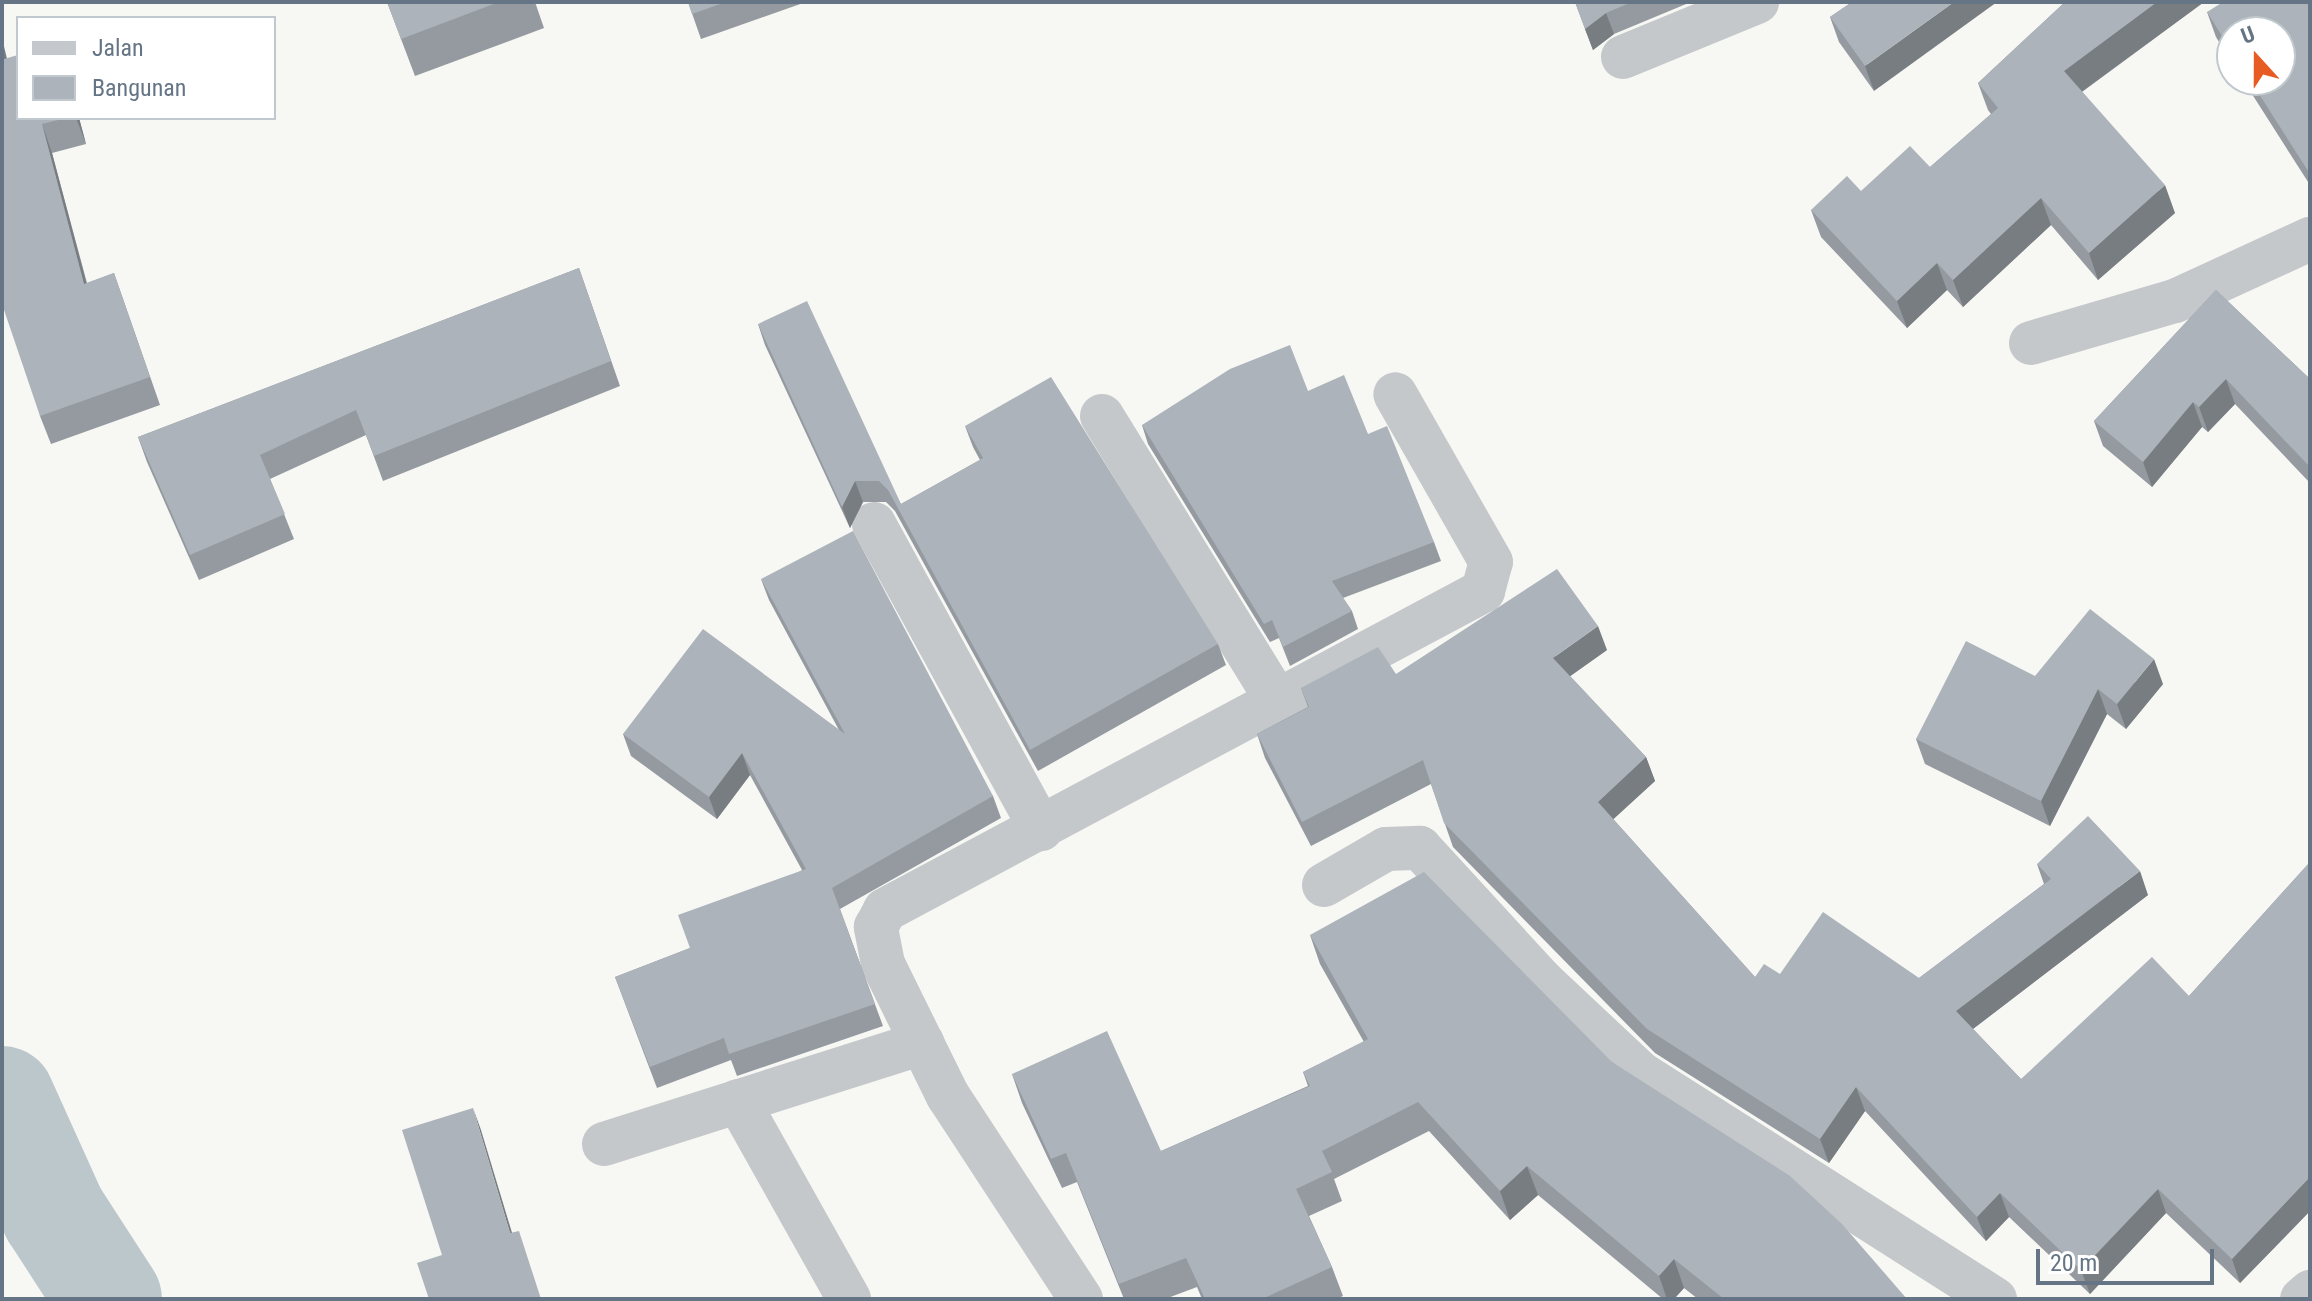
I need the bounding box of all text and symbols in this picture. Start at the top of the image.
legend [16,16,276,120]
north arrow [2216,16,2296,96]
text: U [2238,21,2258,49]
text: Jalan [92,34,144,62]
text: Bangunan [92,74,186,102]
scale bar [2040,1233,2218,1283]
text: 20 m [2050,1249,2097,1277]

